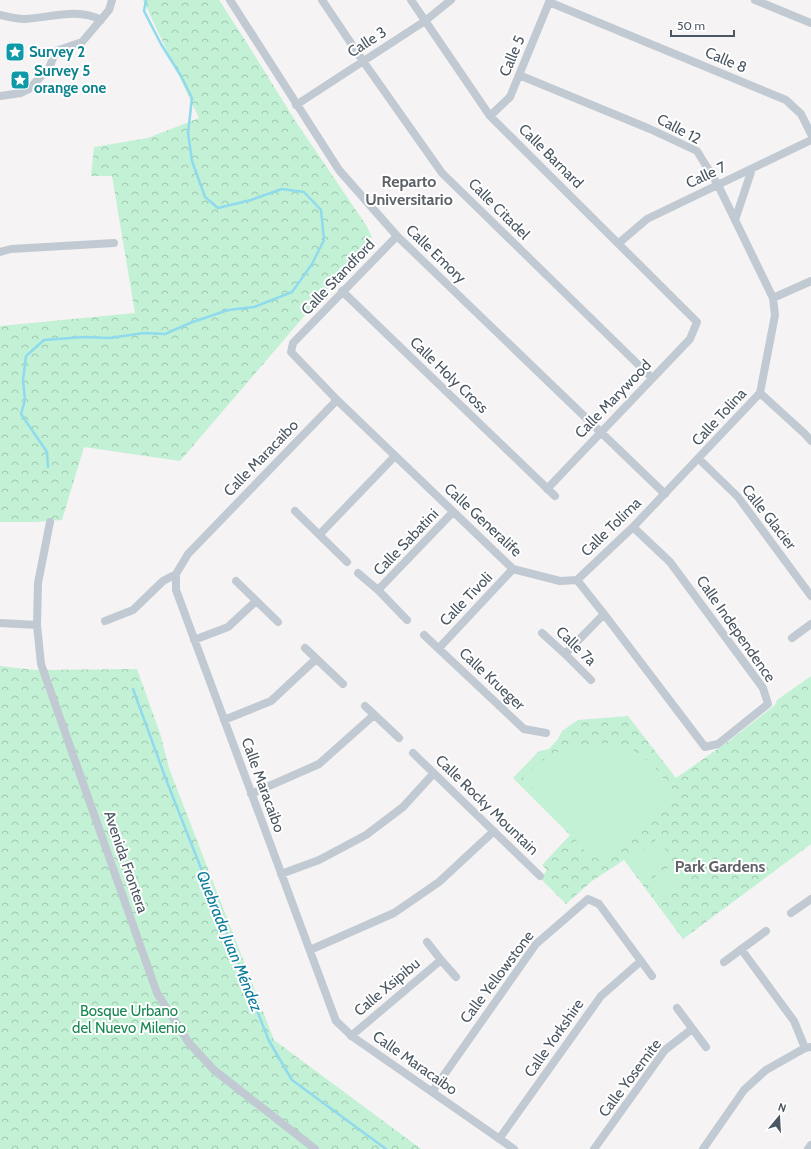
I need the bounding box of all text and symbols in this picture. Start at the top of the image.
scale bar [671,12,734,38]
text: 50 m [677,18,705,33]
street label: Calle 3 [344,23,390,61]
street label: Calle 5 [495,33,529,79]
place icon: Survey 2 [4,41,26,63]
place label: Survey 2 [29,43,85,61]
street label: Calle 8 [702,43,750,77]
place label: Survey 5 orange one [34,62,107,97]
place icon: Survey 5 orange one [9,69,31,91]
street label: Calle 12 [654,110,704,148]
street label: Calle Barnard [515,120,587,192]
street label: Calle 7 [683,158,729,192]
district label: Reparto Universitario [365,172,453,209]
street label: Calle Citadel [465,175,534,244]
street label: Calle Emory [402,221,470,287]
street label: Calle Standford [298,236,378,318]
street label: Calle Holy Cross [406,333,492,417]
street label: Calle Marywood [571,356,655,442]
street label: Calle Tolina [688,384,751,449]
street label: Calle Maracaibo [220,416,302,500]
street label: Calle Generalife [441,480,526,561]
street label: Calle Glacier [738,481,800,553]
street label: Calle Tolima [577,493,645,560]
street label: Calle Sabatini [370,505,442,579]
street label: Calle Tivoli [436,568,496,630]
street label: Calle Independence [693,572,780,686]
street label: Calle 7a [552,623,600,670]
street label: Calle Krueger [455,644,529,714]
street label: Calle Maracaibo [238,735,288,835]
street label: Calle Rocky Mountain [432,751,542,859]
street label: Avenida Frontera [100,809,152,916]
district label: Park Gardens [675,857,766,876]
water label: Quebrada Juan Méndez [193,868,267,1016]
street label: Calle Yellowstone [456,927,538,1027]
street label: Calle Xsipibu [350,954,424,1020]
street label: Calle Yorkshire [520,995,588,1081]
park label: Bosque Urbano del Nuevo Milenio [72,1002,186,1037]
street label: Calle Maracaibo [369,1027,461,1099]
street label: Calle Yosemite [595,1035,665,1121]
north arrow [759,1097,799,1137]
text: N [776,1100,788,1115]

